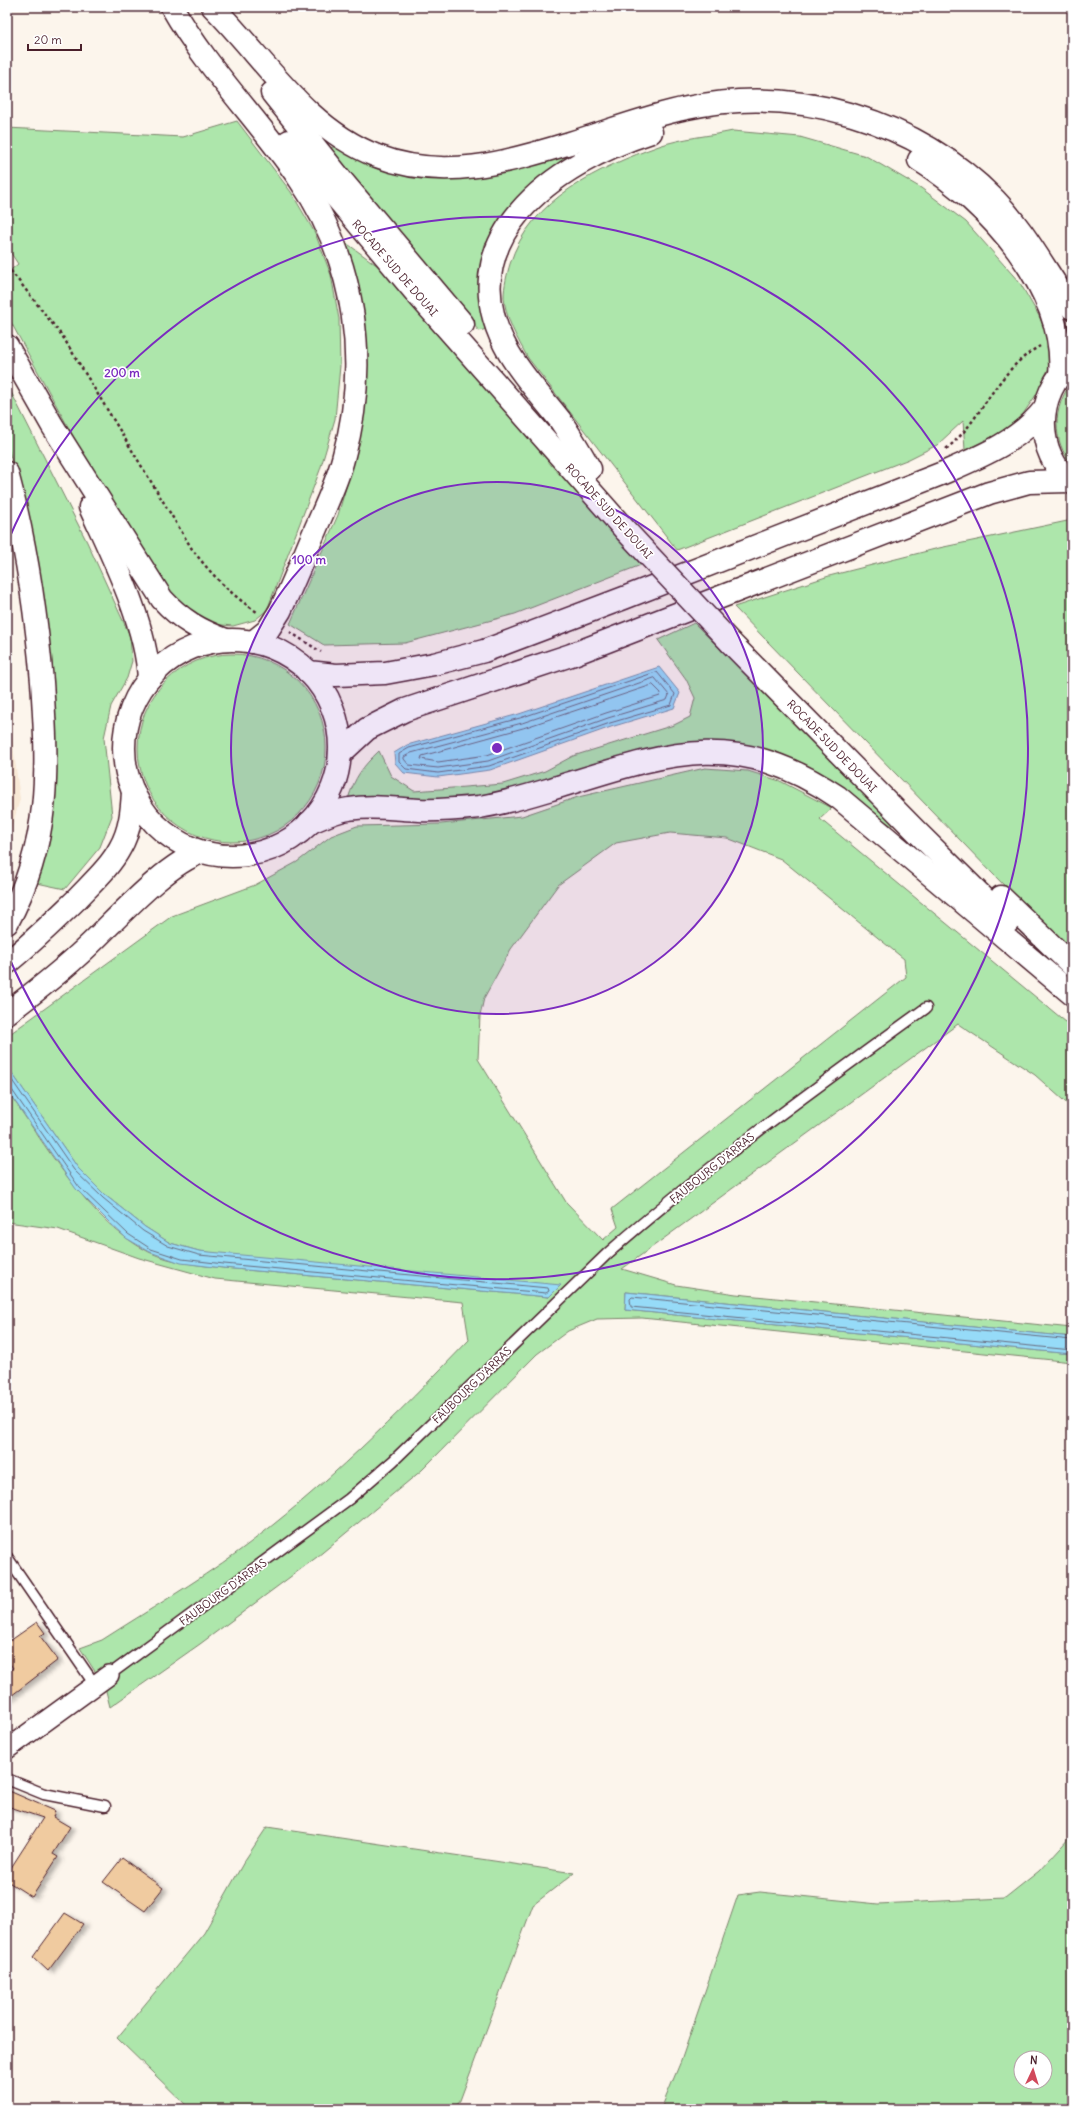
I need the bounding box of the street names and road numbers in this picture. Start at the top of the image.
street label: ROCADE SUD DE DOUAI [349,217,441,319]
street label: ROCADE SUD DE DOUAI [563,461,656,562]
street label: ROCADE SUD DE DOUAI [784,697,880,795]
street label: FAUBOURG D'ARRAS [667,1130,757,1206]
street label: FAUBOURG D'ARRAS [429,1344,515,1426]
street label: FAUBOURG D'ARRAS [176,1556,270,1628]

